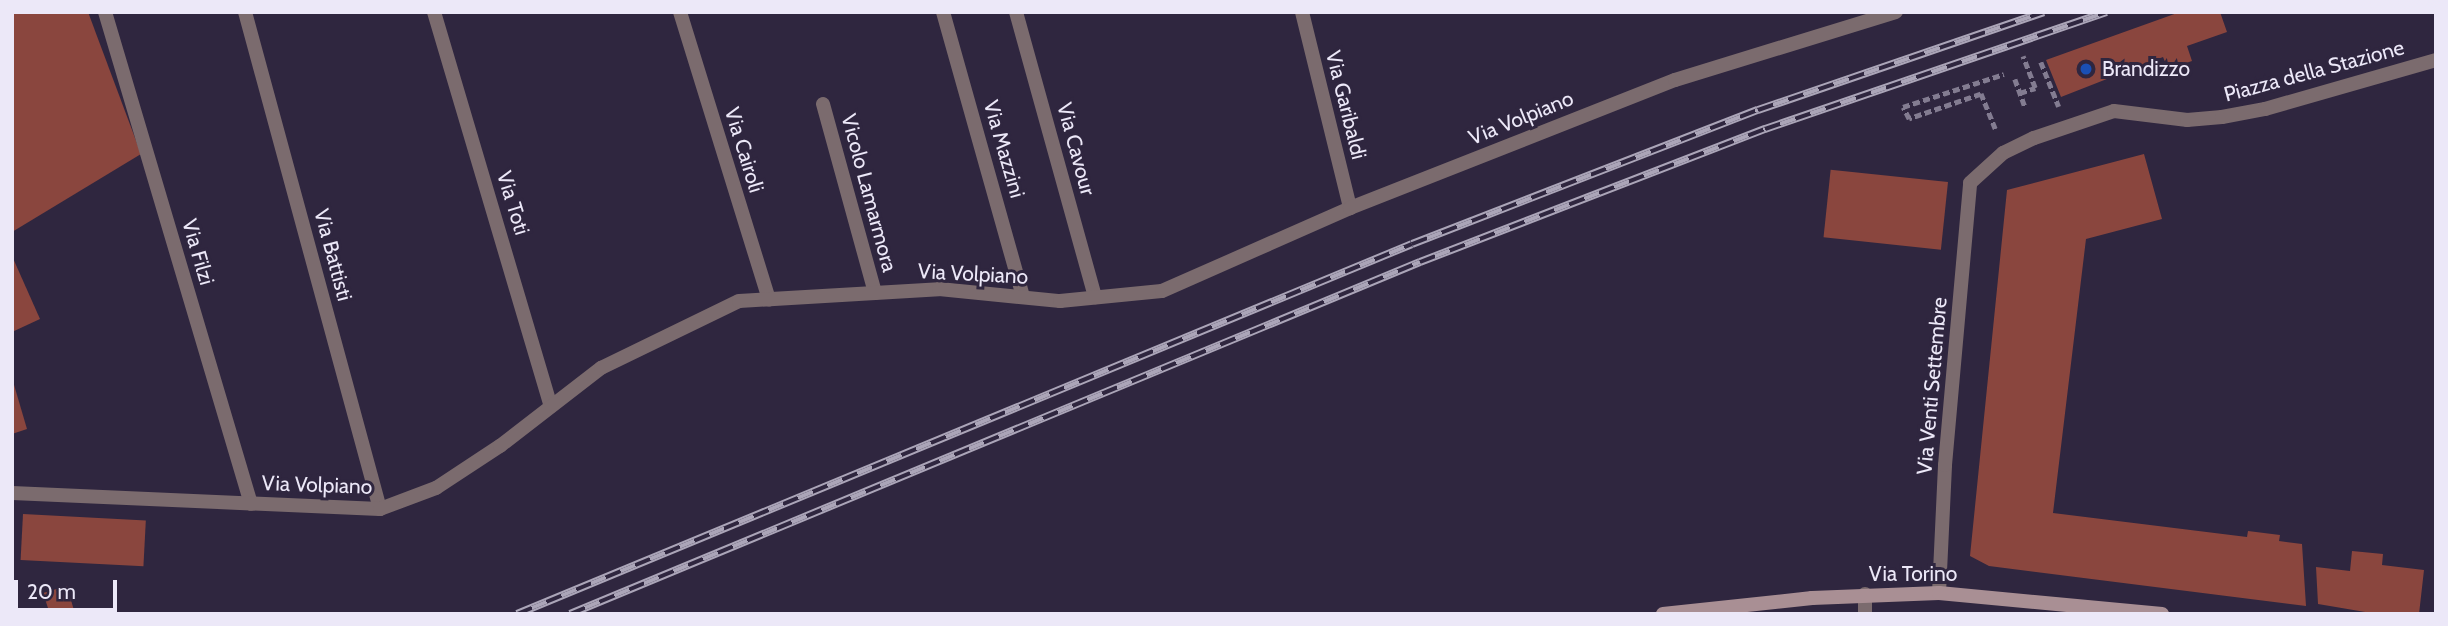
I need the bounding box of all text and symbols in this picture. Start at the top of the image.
street label: Piazza della Stazione [2221,35,2407,107]
street label: Via Garibaldi [1320,48,1372,162]
place label: Brandizzo [2102,56,2190,82]
marker: Brandizzo [2076,59,2096,79]
street label: Via Volpiano [1465,86,1577,150]
street label: Via Mazzini [978,97,1030,201]
street label: Via Cavour [1052,100,1100,198]
street label: Via Cairoli [719,104,769,196]
street label: Vicolo Lamarmora [836,111,902,275]
street label: Via Toti [491,168,535,238]
street label: Via Battisti [309,206,357,304]
street label: Via Filzi [177,216,219,288]
street label: Via Volpiano [917,259,1029,289]
street label: Via Venti Settembre [1912,296,1952,476]
street label: Via Volpiano [261,470,373,500]
street label: Via Torino [1869,561,1957,587]
scale bar [18,566,121,610]
text: 20 m [27,579,76,604]

